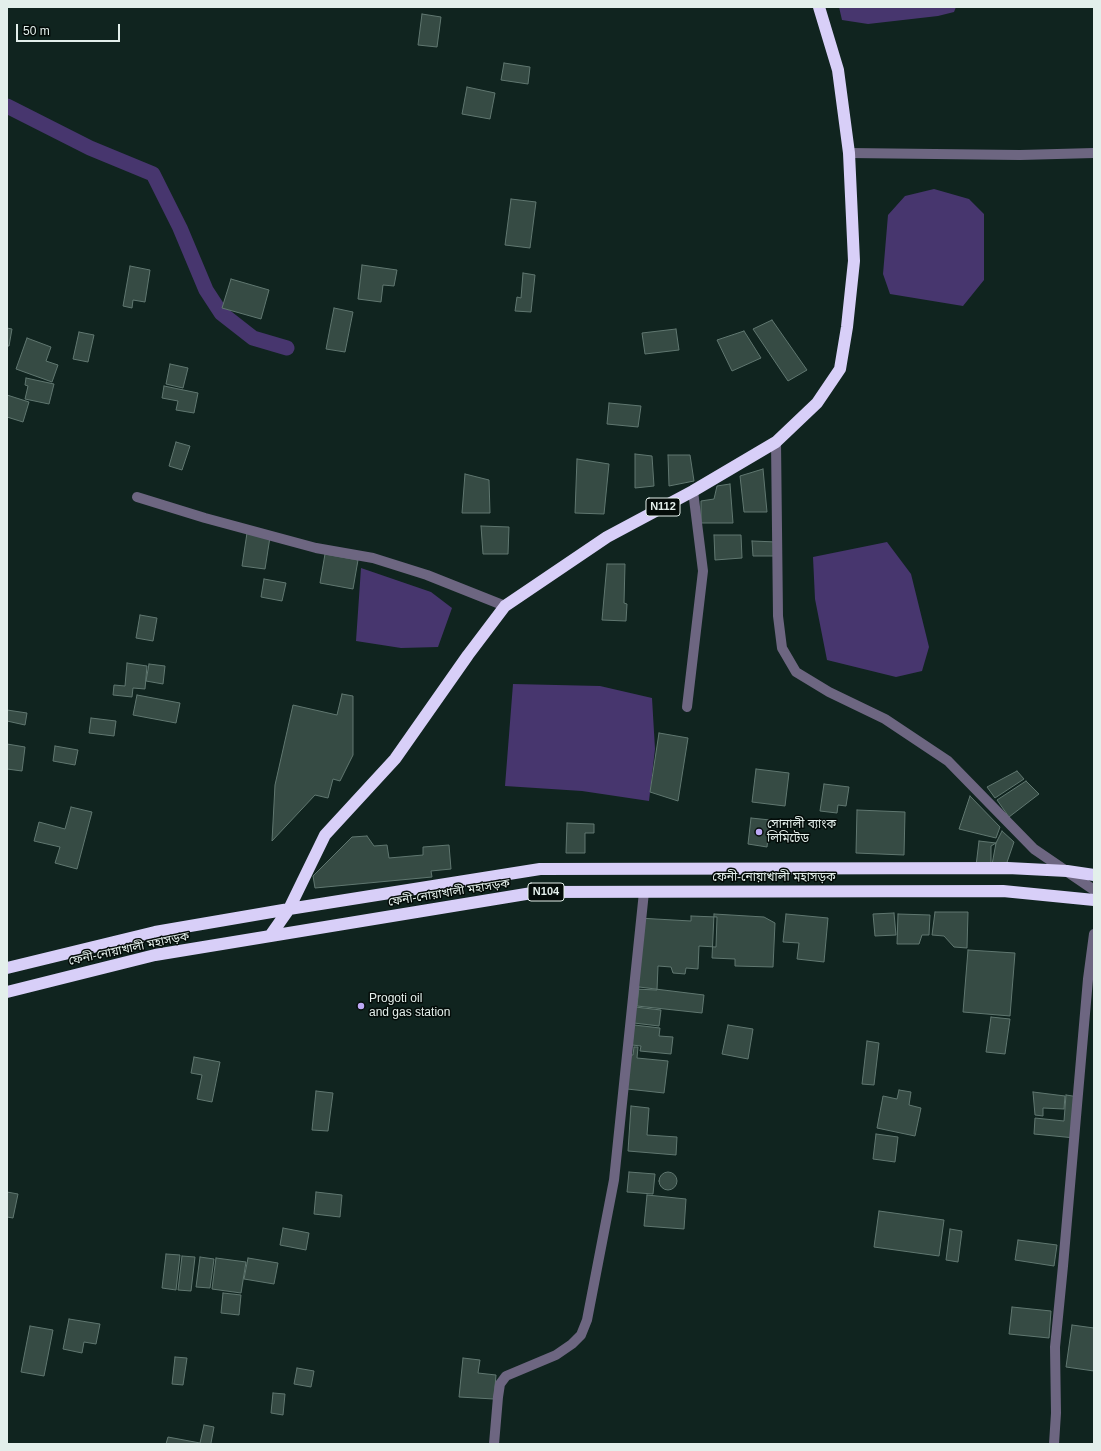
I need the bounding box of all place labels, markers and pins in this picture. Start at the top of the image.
place label: সোনালী ব্যাংক লিমিটেড [767,818,836,846]
marker: সোনালী ব্যাংক লিমিটেড [754,827,764,837]
place label: Progoti oil and gas station [369,992,450,1020]
marker: Progoti oil and gas station [356,1001,366,1011]

